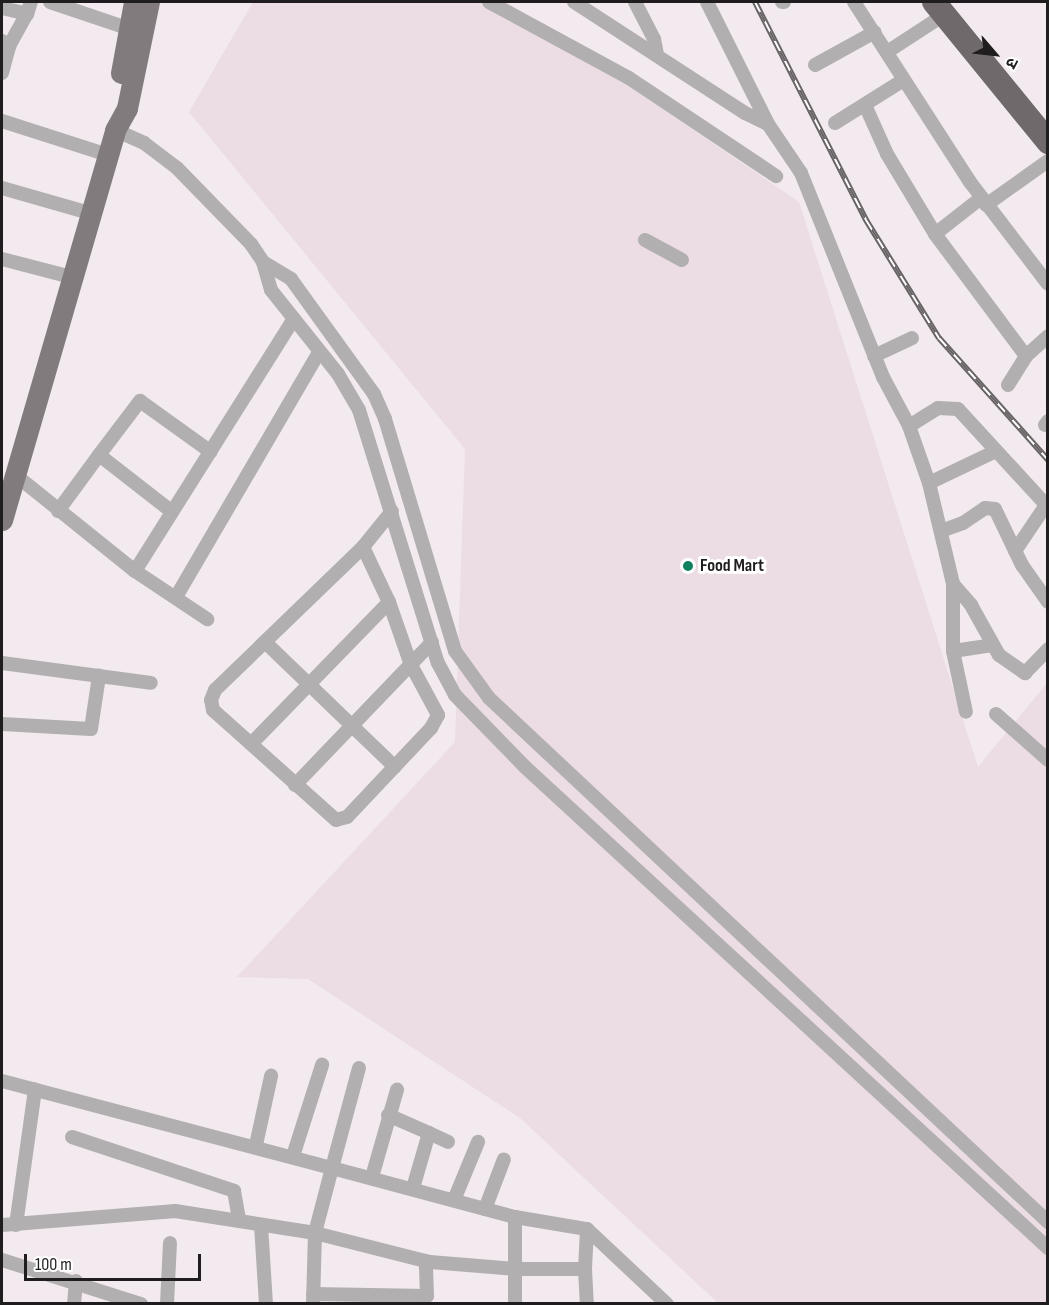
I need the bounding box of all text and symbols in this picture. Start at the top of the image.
north arrow [965,24,1025,84]
text: उ [1001,54,1022,71]
place label: Food Mart [700,555,764,577]
marker: Food Mart [681,559,695,573]
scale bar [27,1242,204,1280]
text: 100 m [35,1254,72,1275]

